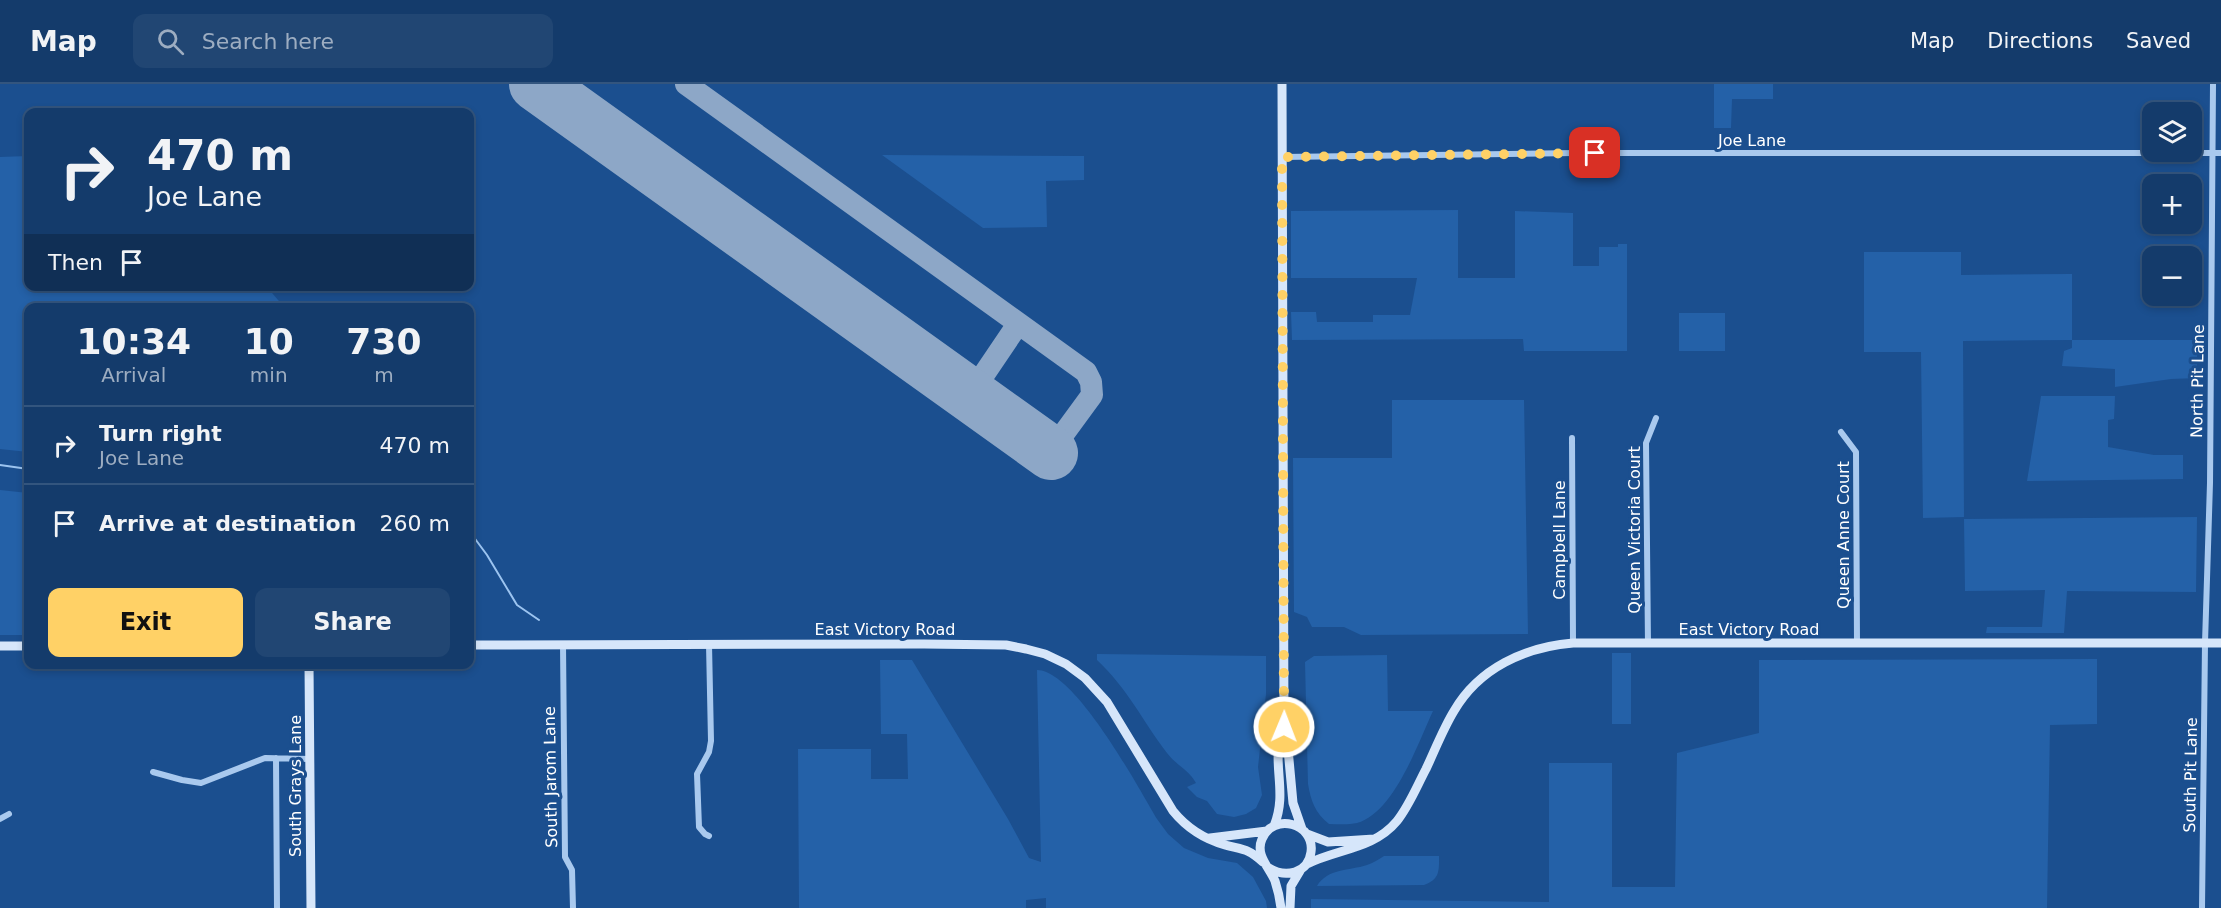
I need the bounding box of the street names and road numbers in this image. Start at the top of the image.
street label: Joe Lane [1717,131,1786,150]
street label: North Pit Lane [2187,324,2208,438]
street label: Queen Victoria Court [1625,446,1644,614]
street label: Queen Anne Court [1834,461,1853,609]
street label: Campbell Lane [1550,480,1569,600]
street label: East Victory Road [815,620,955,639]
street label: East Victory Road [1679,620,1819,639]
street label: South Jarom Lane [540,706,561,848]
street label: South Grays Lane [286,715,305,857]
street label: South Pit Lane [2180,717,2201,833]

